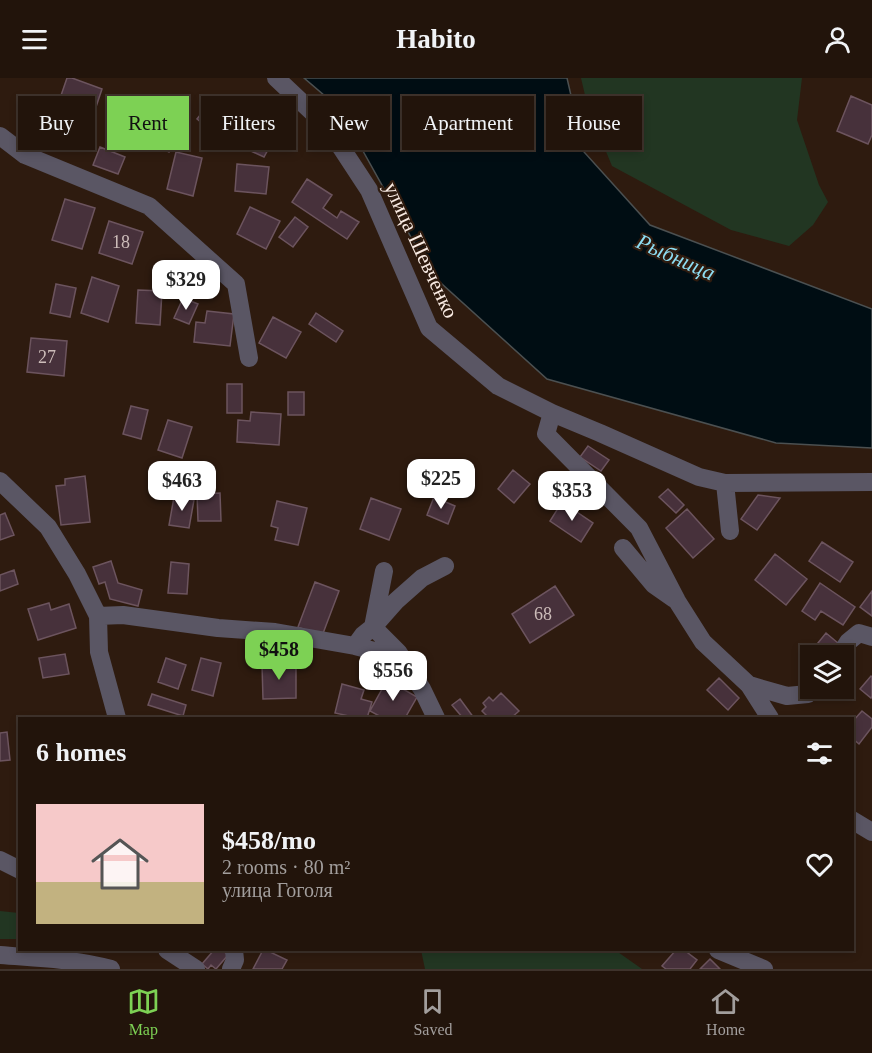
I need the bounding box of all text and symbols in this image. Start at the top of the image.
icon: menu [18,23,51,56]
icon: person [821,23,854,56]
text: Habito [396,24,476,54]
chip: Buy [18,96,95,150]
chip: Rent [107,96,189,150]
chip: Filters [201,96,296,150]
chip: New [308,96,390,150]
chip: Apartment [402,96,534,150]
chip: House [546,96,642,150]
street label: улица Шевченко [379,178,463,322]
water label: Рыбница [632,228,719,285]
house number: 18 [112,232,130,252]
pin: $329 [150,260,222,311]
text: $329 [166,268,206,290]
house number: 27 [38,347,56,367]
pin: $225 [405,459,477,510]
pin: $463 [146,461,218,512]
text: $225 [421,467,461,489]
text: $463 [162,469,202,491]
pin: $353 [536,471,608,522]
text: $353 [552,479,592,501]
house number: 68 [534,604,552,624]
pin: $458 [243,630,315,681]
text: $458 [259,638,299,660]
map controls [800,645,854,699]
button: layers [800,645,854,699]
pin: $556 [357,651,429,702]
text: $556 [373,659,413,681]
icon: filters [803,737,836,770]
text: 6 homes [36,738,126,767]
text: $458/mo [222,826,316,855]
icon: home [84,828,156,900]
icon: heart [803,848,836,881]
text: 2 rooms · 80 m² [222,856,350,878]
text: улица Гоголя [222,879,333,901]
tab: Map [127,985,160,1039]
tab: Saved [413,985,453,1039]
tab: Home [706,985,745,1039]

